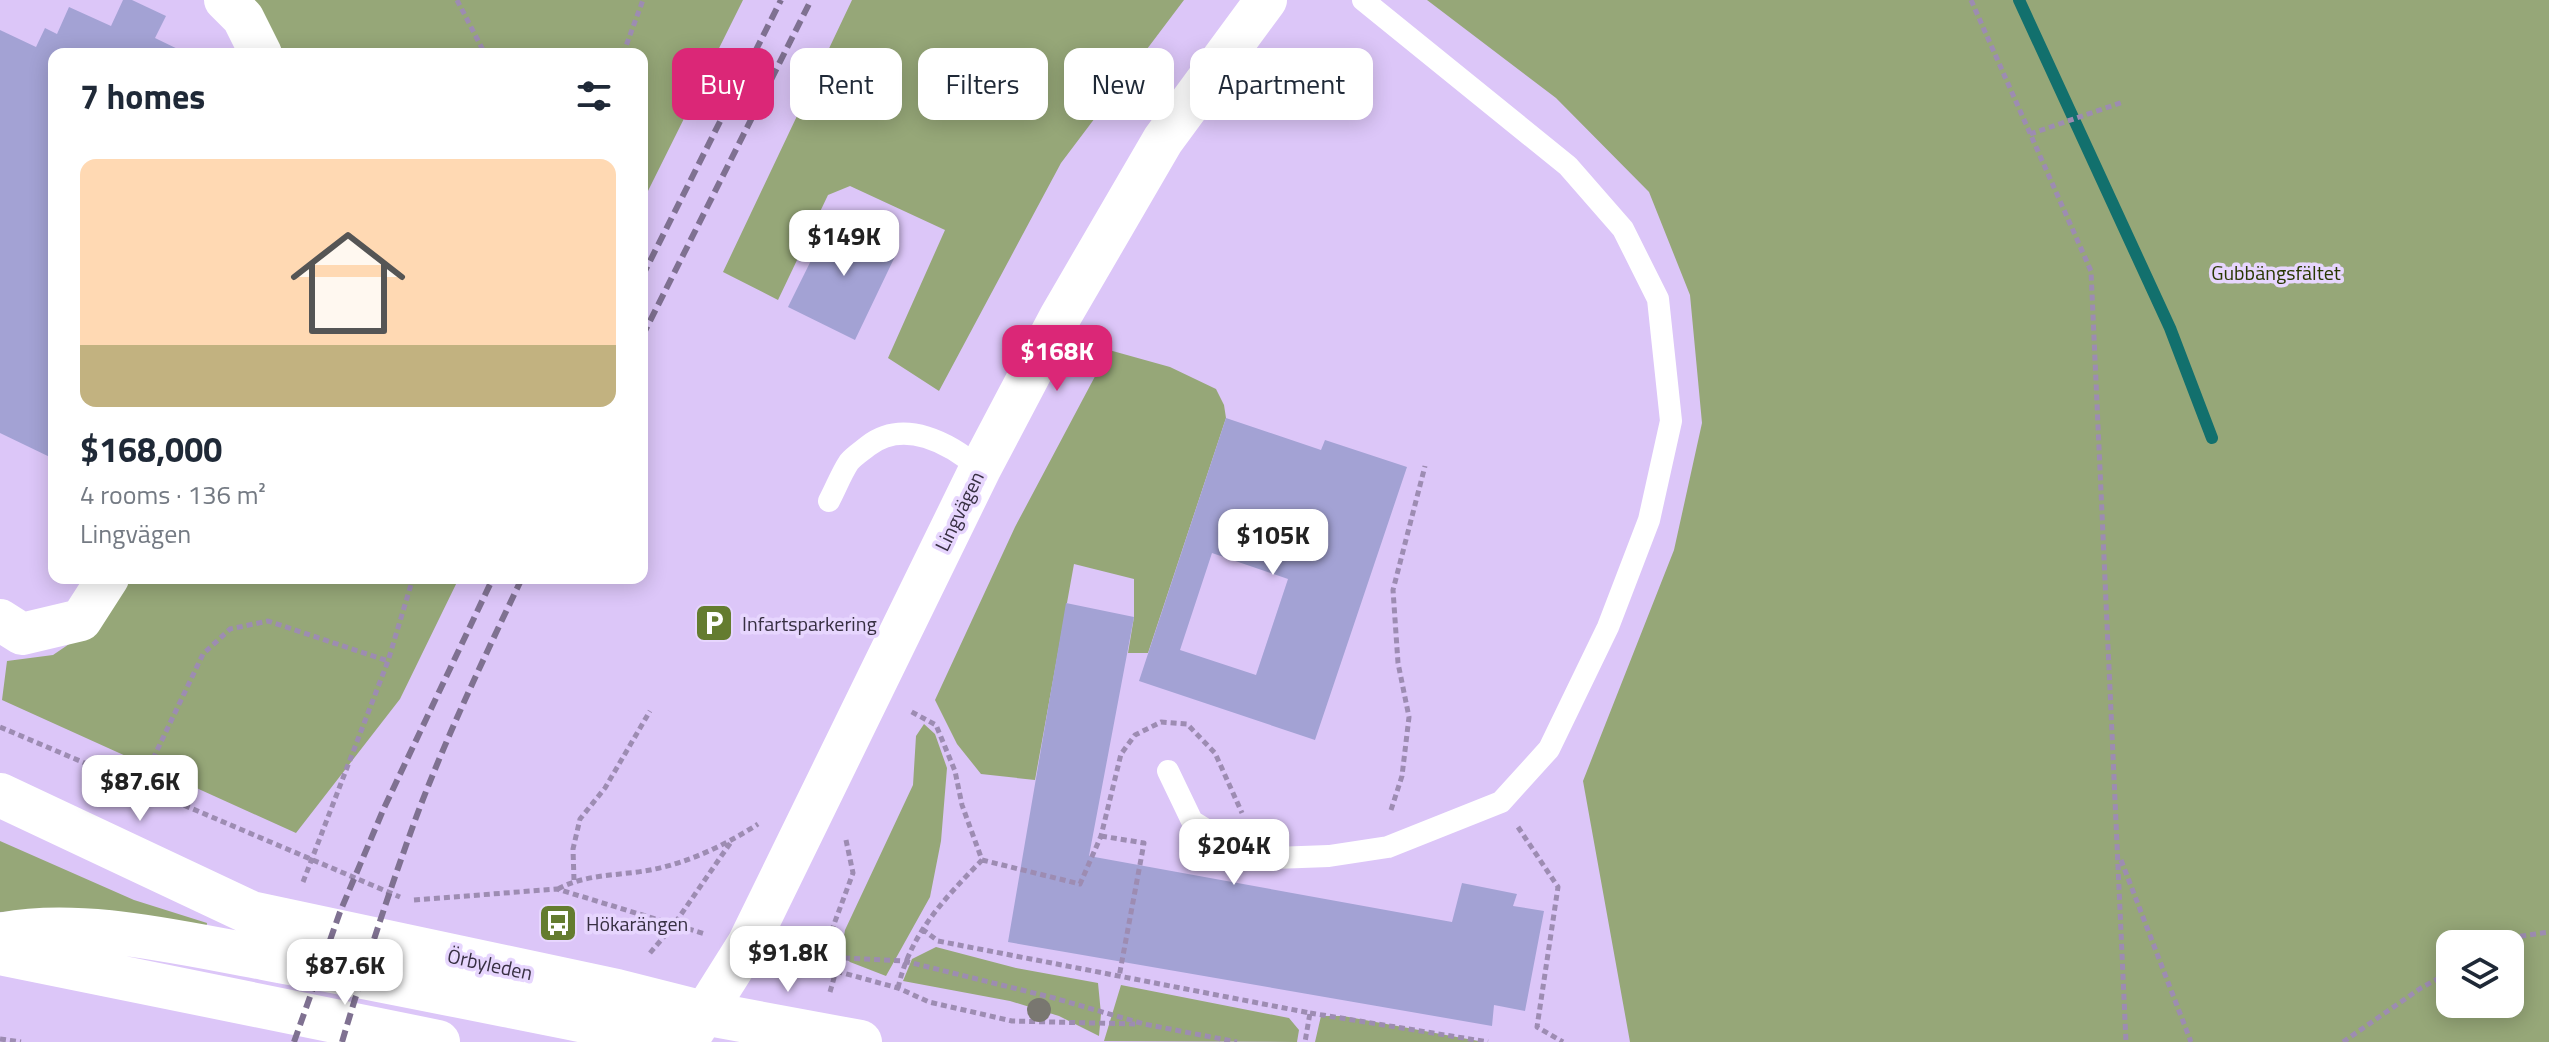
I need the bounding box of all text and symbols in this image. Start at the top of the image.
chip: Buy [672,48,774,120]
chip: Rent [790,48,902,120]
chip: Filters [918,48,1048,120]
chip: New [1064,48,1174,120]
chip: Apartment [1190,48,1373,120]
text: 7 homes [80,70,205,122]
icon: filters [572,74,616,118]
pin: $149K [788,210,900,278]
icon: home [276,211,420,355]
text: $149K [807,216,881,255]
park label: Gubbängsfältet [2211,257,2341,288]
pin: $168K [1001,325,1113,393]
text: $168K [1020,331,1094,370]
text: $168,000 [80,423,222,475]
street label: Lingvägen [926,466,992,556]
text: 4 rooms · 136 m² [80,475,266,514]
pin: $105K [1217,509,1329,577]
text: Lingvägen [80,514,191,553]
text: $105K [1236,515,1310,554]
parking icon: Infartsparkering [693,602,735,644]
place label: Infartsparkering [742,608,877,639]
pin: $87.6K [75,755,205,823]
text: $87.6K [100,761,180,800]
pin: $204K [1178,819,1290,887]
text: $204K [1197,825,1271,864]
bus stop icon: Hökarängen [537,902,579,944]
place label: Hökarängen [586,908,688,939]
pin: $91.8K [723,926,853,994]
map controls [2436,930,2524,1018]
button: layers [2436,930,2524,1018]
text: $91.8K [748,932,828,971]
pin: $87.6K [280,939,410,1007]
street label: Örbyleden [445,940,535,988]
text: $87.6K [305,945,385,984]

